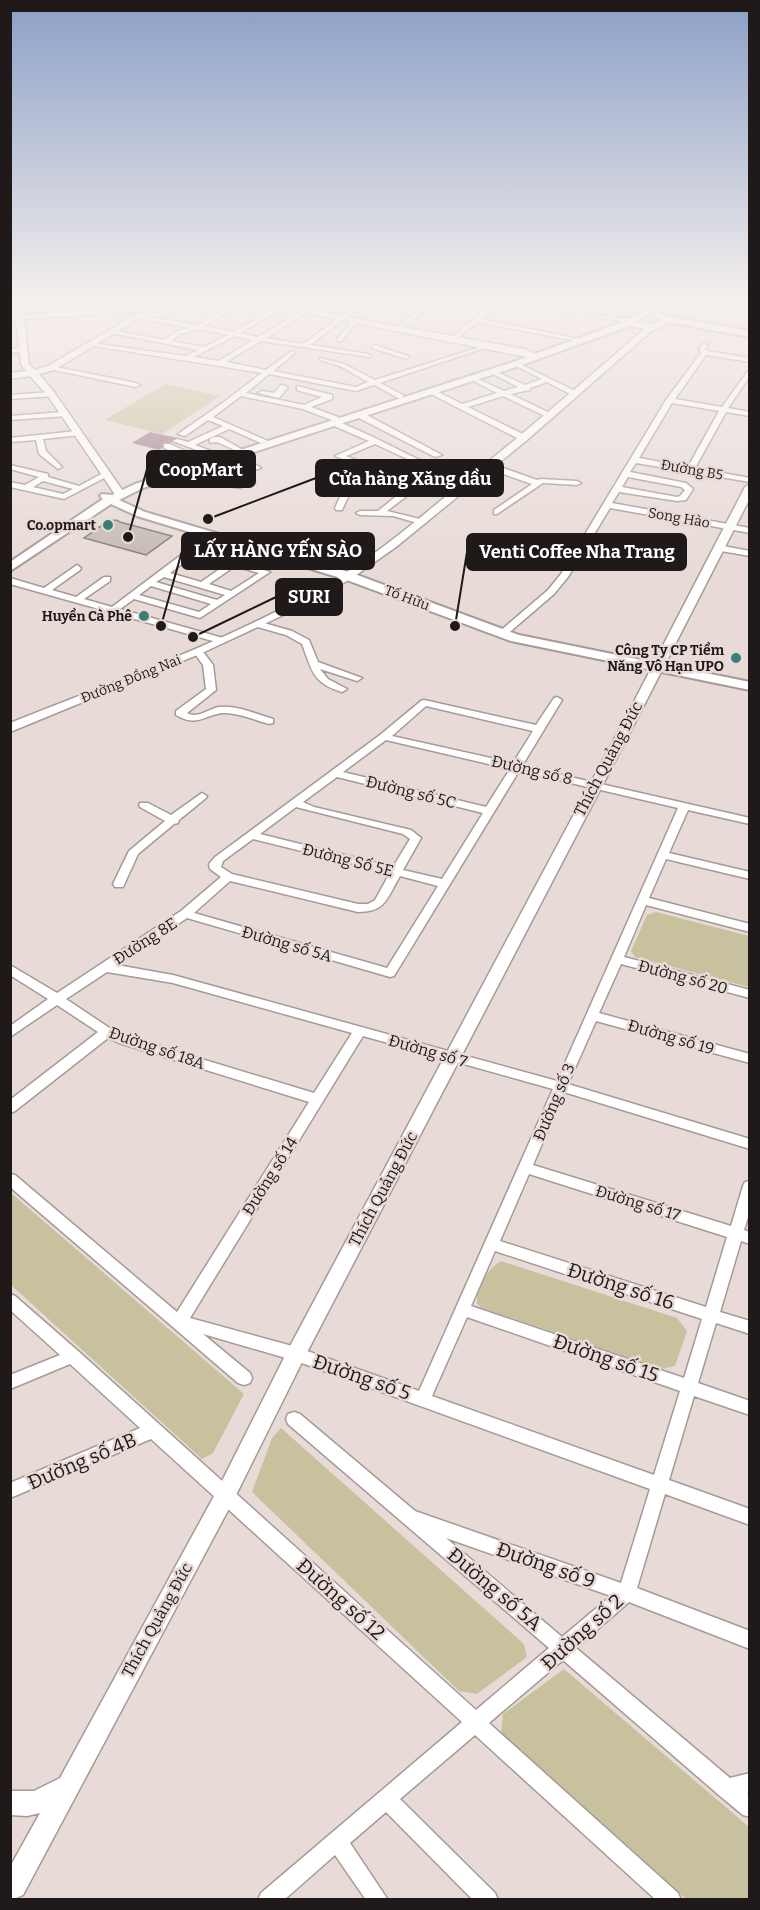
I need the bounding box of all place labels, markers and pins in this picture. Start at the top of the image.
callout: CoopMart [147,451,255,487]
callout: Cửa hàng Xăng dầu [316,460,503,496]
place label: Co.opmart [27,517,96,534]
marker: Co.opmart [101,518,115,532]
callout: LẤY HÀNG YẾN SÀO [182,533,374,569]
callout: Venti Coffee Nha Trang [467,534,686,570]
callout: SURI [276,579,342,615]
place label: Huyền Cà Phê [42,607,132,625]
marker: Huyền Cà Phê [137,609,151,623]
place label: Công Ty CP Tiềm Năng Vô Hạn UPO [607,641,725,675]
marker: Công Ty CP Tiềm Năng Vô Hạn UPO [729,651,743,665]

